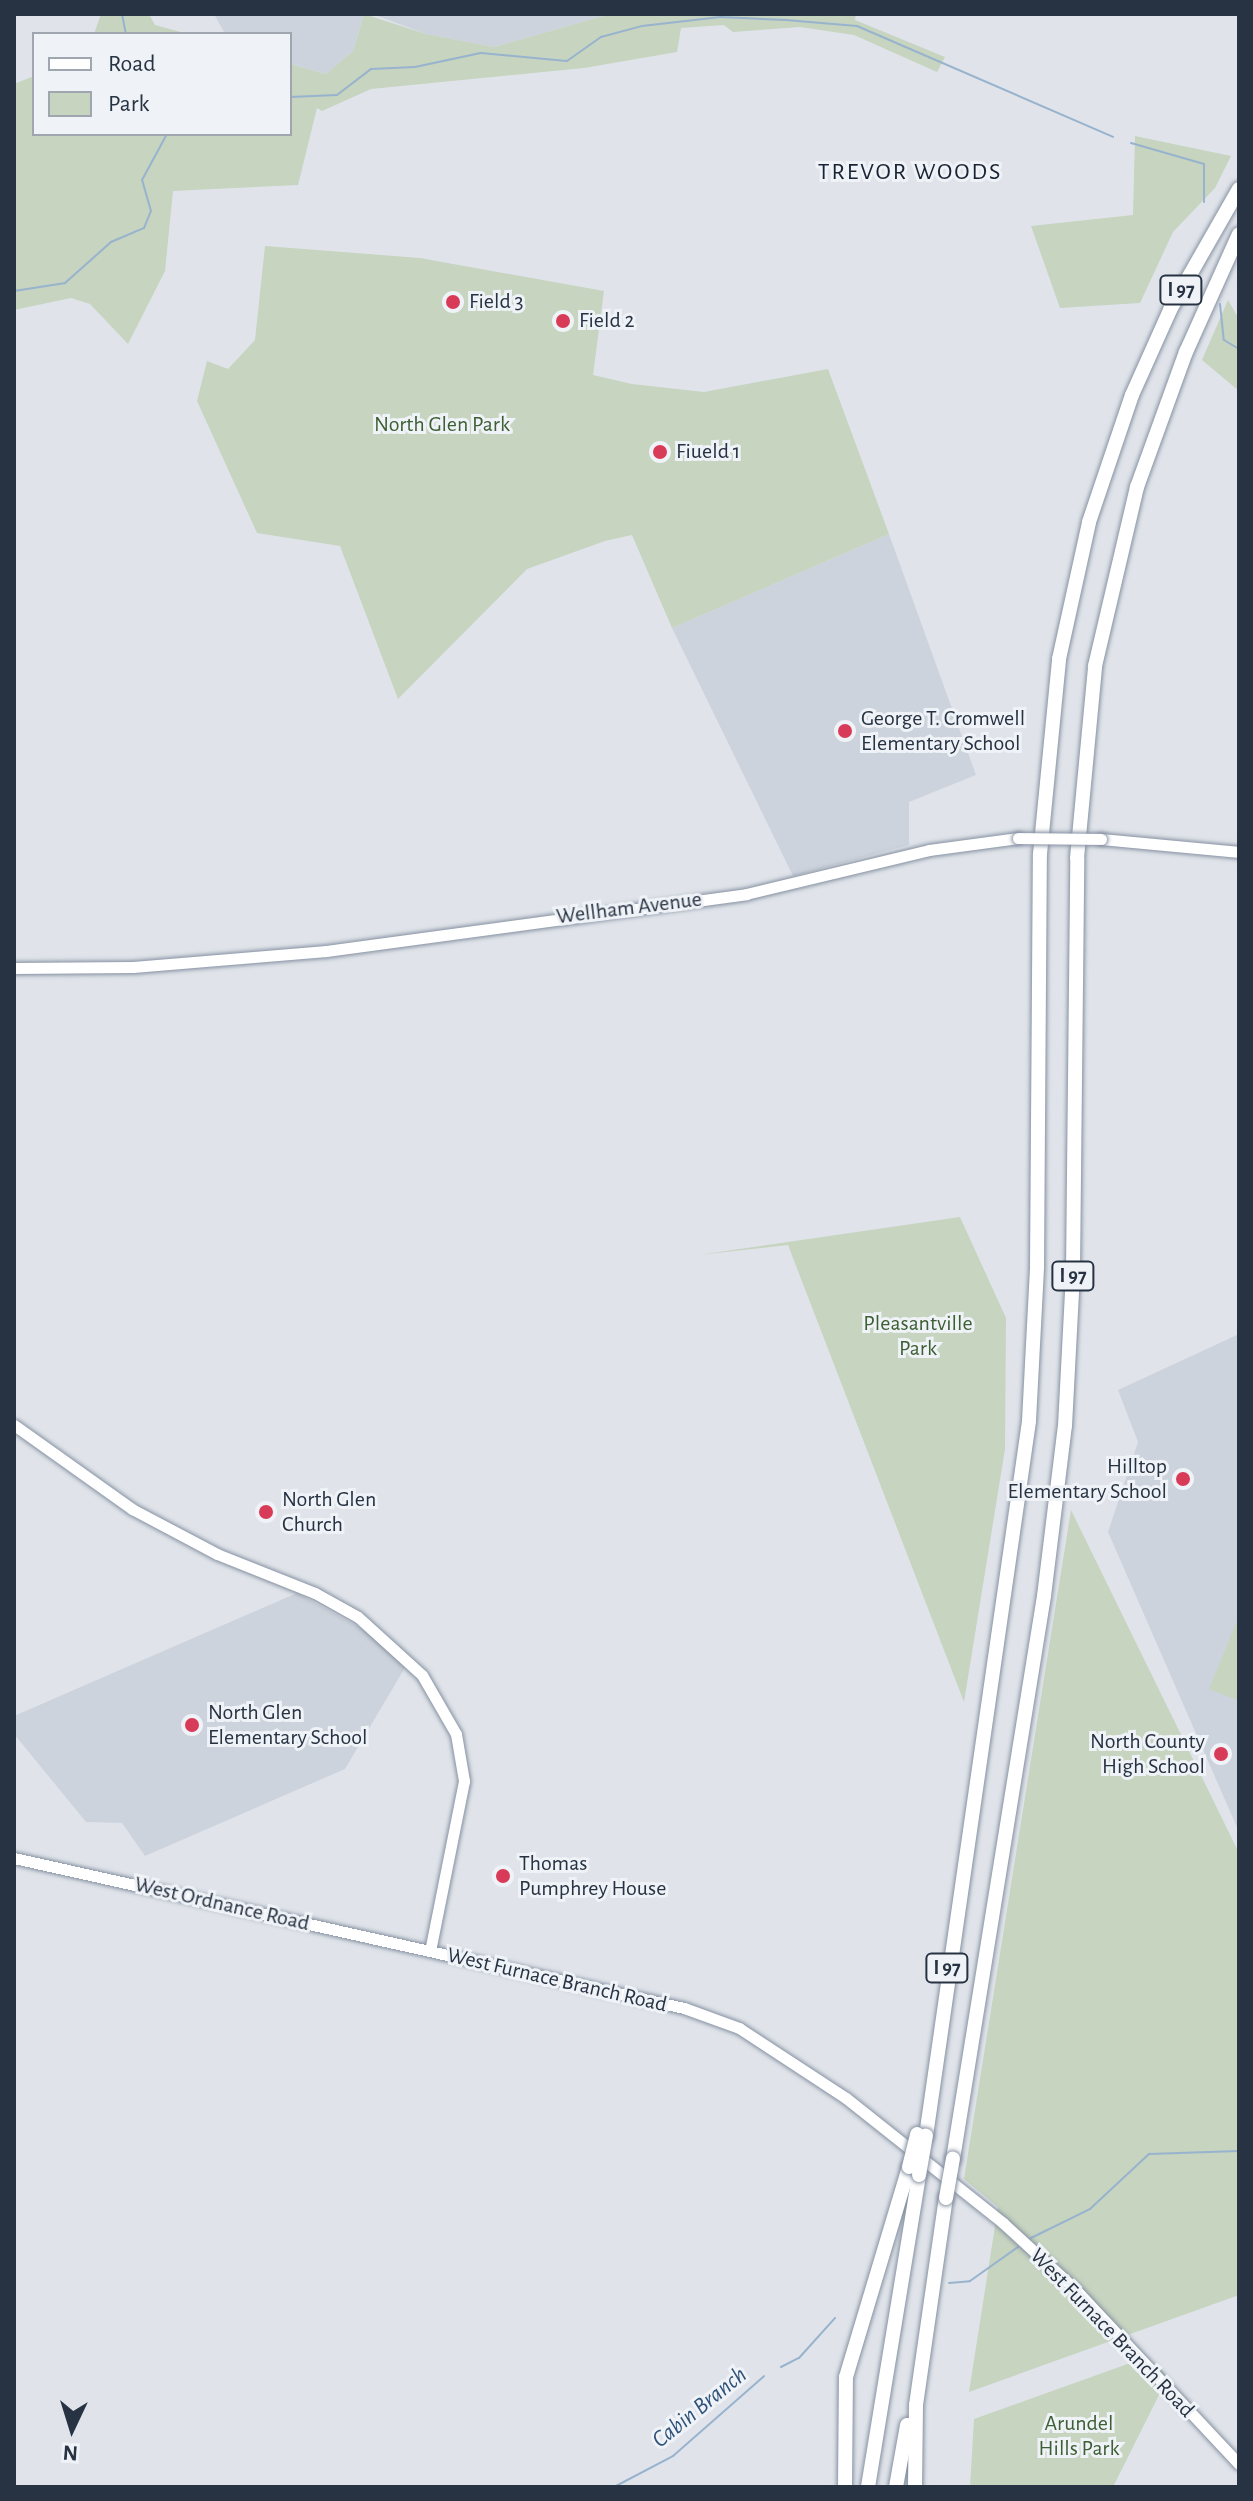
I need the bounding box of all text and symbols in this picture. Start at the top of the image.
legend [32,32,292,136]
text: Road [108,52,156,76]
text: Park [108,92,149,116]
district label: TREVOR WOODS [818,159,1002,187]
road number: I 97 [1159,274,1203,306]
place label: Field 3 [469,289,524,315]
marker: Field 3 [444,293,462,311]
place label: Field 2 [579,308,634,334]
marker: Field 2 [554,312,572,330]
park label: North Glen Park [374,412,510,438]
place label: Fiueld 1 [676,439,740,465]
marker: Fiueld 1 [651,443,669,461]
place label: George T. Cromwell Elementary School [861,705,1025,756]
marker: George T. Cromwell Elementary School [836,722,854,740]
street label: Wellham Avenue [555,886,703,930]
road number: I 97 [1051,1260,1095,1292]
park label: Pleasantville Park [863,1310,973,1362]
place label: Hilltop Elementary School [1008,1453,1167,1504]
marker: Hilltop Elementary School [1174,1470,1192,1488]
place label: North Glen Church [282,1486,376,1538]
marker: North Glen Church [257,1503,275,1521]
place label: North Glen Elementary School [208,1699,367,1750]
marker: North Glen Elementary School [183,1716,201,1734]
place label: North County High School [1090,1728,1205,1780]
marker: North County High School [1212,1745,1230,1763]
place label: Thomas Pumphrey House [519,1850,666,1902]
marker: Thomas Pumphrey House [494,1867,512,1885]
street label: West Ordnance Road [132,1871,312,1937]
street label: West Furnace Branch Road [444,1942,670,2018]
road number: I 97 [925,1952,969,1984]
street label: West Furnace Branch Road [1024,2243,1200,2423]
water label: Cabin Branch [647,2361,753,2455]
north arrow [32,2389,112,2469]
park label: Arundel Hills Park [1039,2410,1119,2462]
text: N [62,2441,79,2464]

